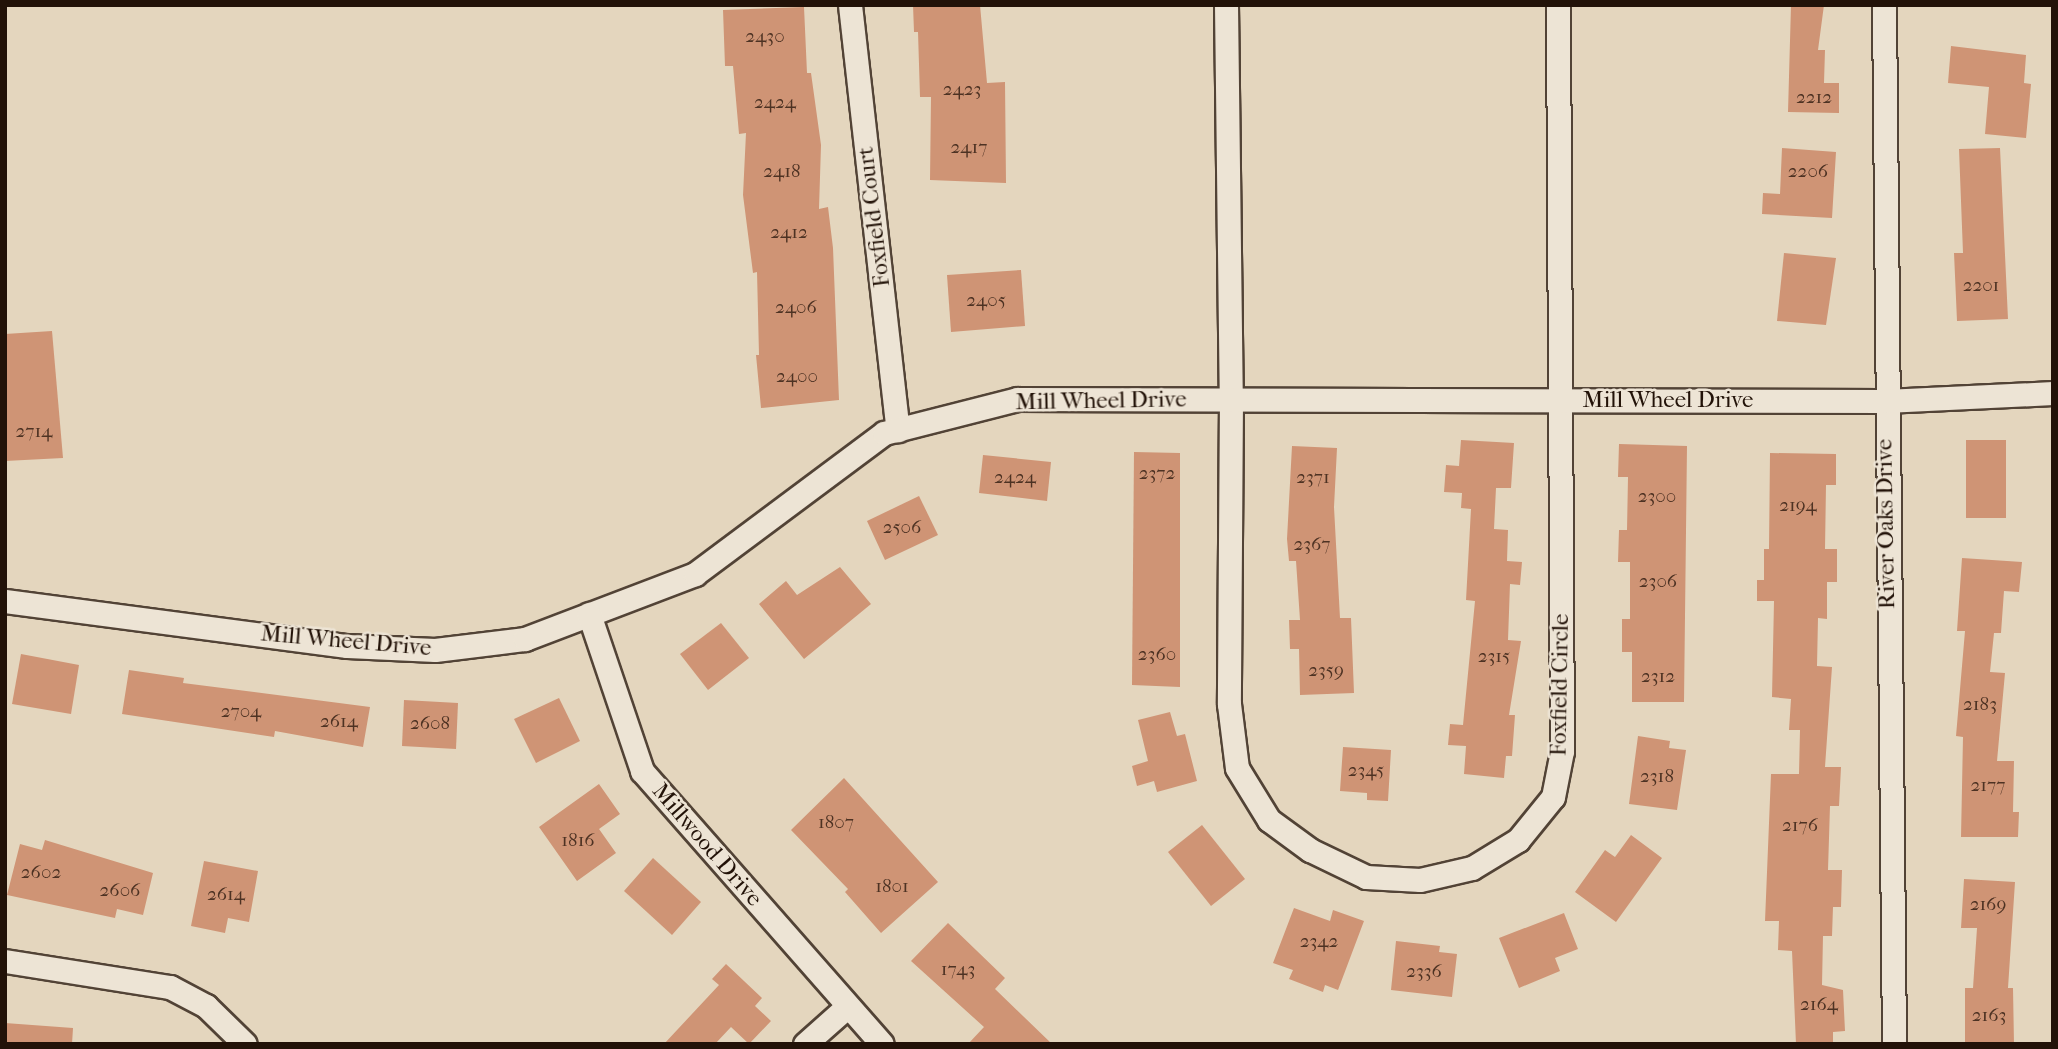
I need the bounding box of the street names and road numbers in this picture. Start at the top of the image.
street label: Foxfield Court [852,145,896,289]
street label: Mill Wheel Drive [1015,386,1187,416]
street label: Mill Wheel Drive [1582,386,1754,414]
street label: River Oaks Drive [1871,439,1901,609]
street label: Foxfield Circle [1545,613,1575,757]
street label: Mill Wheel Drive [260,620,432,662]
street label: Millwood Drive [646,778,768,912]

